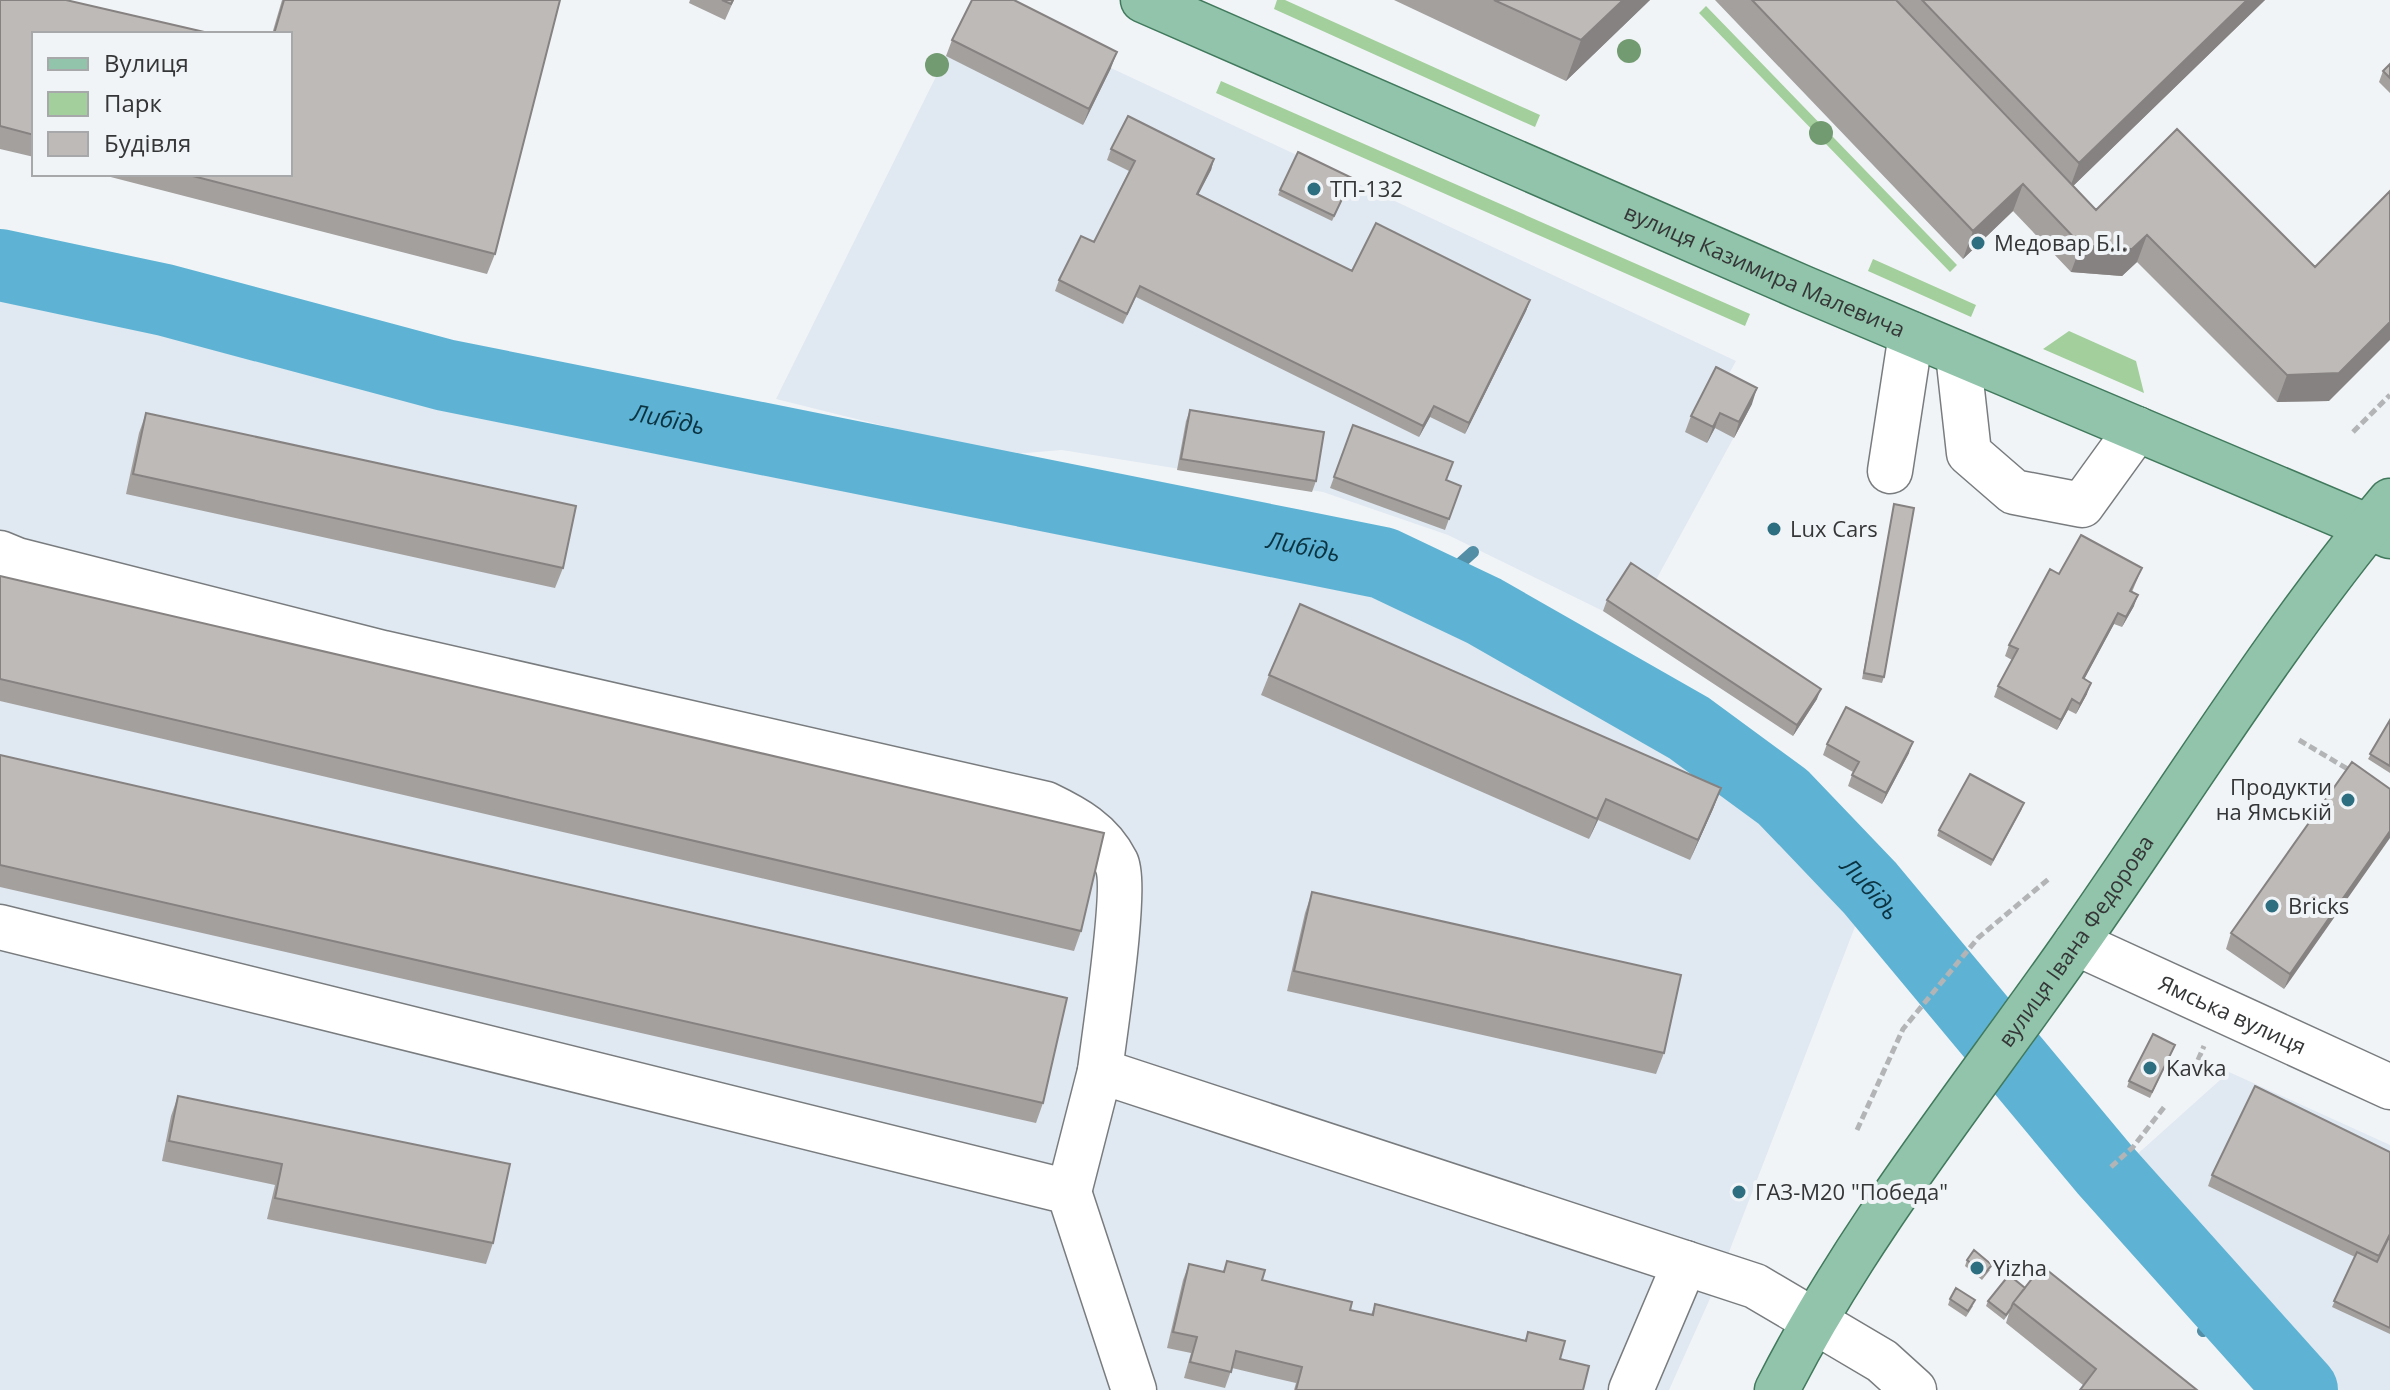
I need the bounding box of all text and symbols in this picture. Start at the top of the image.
legend [32,32,292,176]
text: Вулиця [104,46,189,79]
text: Парк [104,86,162,119]
text: Будівля [104,126,191,159]
place label: ТП-132 [1330,173,1403,203]
marker: ТП-132 [1305,180,1323,198]
street label: вулиця Казимира Малевича [1620,196,1910,343]
place label: Медовар Б.І. [1994,227,2127,257]
marker: Медовар Б.І. [1969,234,1987,252]
water label: Либідь [628,395,708,442]
place label: Lux Cars [1790,513,1878,543]
marker: Lux Cars [1765,520,1783,538]
water label: Либідь [1263,522,1343,569]
place label: Продукти на Ямській [2216,771,2332,826]
marker: Продукти на Ямській [2339,791,2357,809]
street label: вулиця Івана Федорова [1990,829,2160,1052]
water label: Либідь [1833,848,1908,927]
place label: Bricks [2288,890,2349,920]
marker: Bricks [2263,897,2281,915]
street label: Ямська вулиця [2154,967,2311,1061]
place label: Kavka [2166,1052,2226,1082]
marker: Kavka [2141,1059,2159,1077]
place label: ГАЗ-М20 "Победа" [1755,1176,1948,1206]
marker: ГАЗ-М20 "Победа" [1730,1183,1748,1201]
place label: Yizha [1993,1252,2047,1282]
marker: Yizha [1968,1259,1986,1277]

